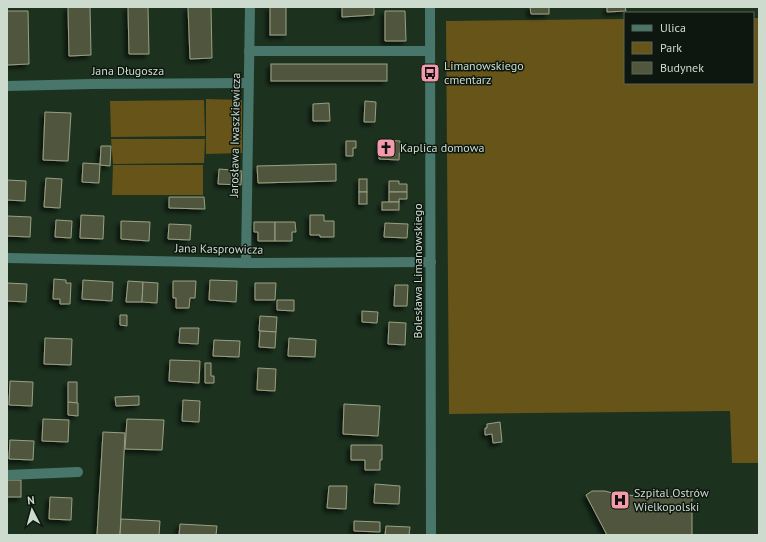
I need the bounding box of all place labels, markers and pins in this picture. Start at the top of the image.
place label: Limanowskiego cmentarz [444,58,524,87]
bus stop icon: Limanowskiego cmentarz [419,62,441,84]
church icon: Kaplica domowa [375,137,397,159]
place label: Kaplica domowa [400,140,484,155]
place label: Szpital Ostrów Wielkopolski [634,485,709,514]
hospital icon: Szpital Ostrów Wielkopolski [609,489,631,511]

